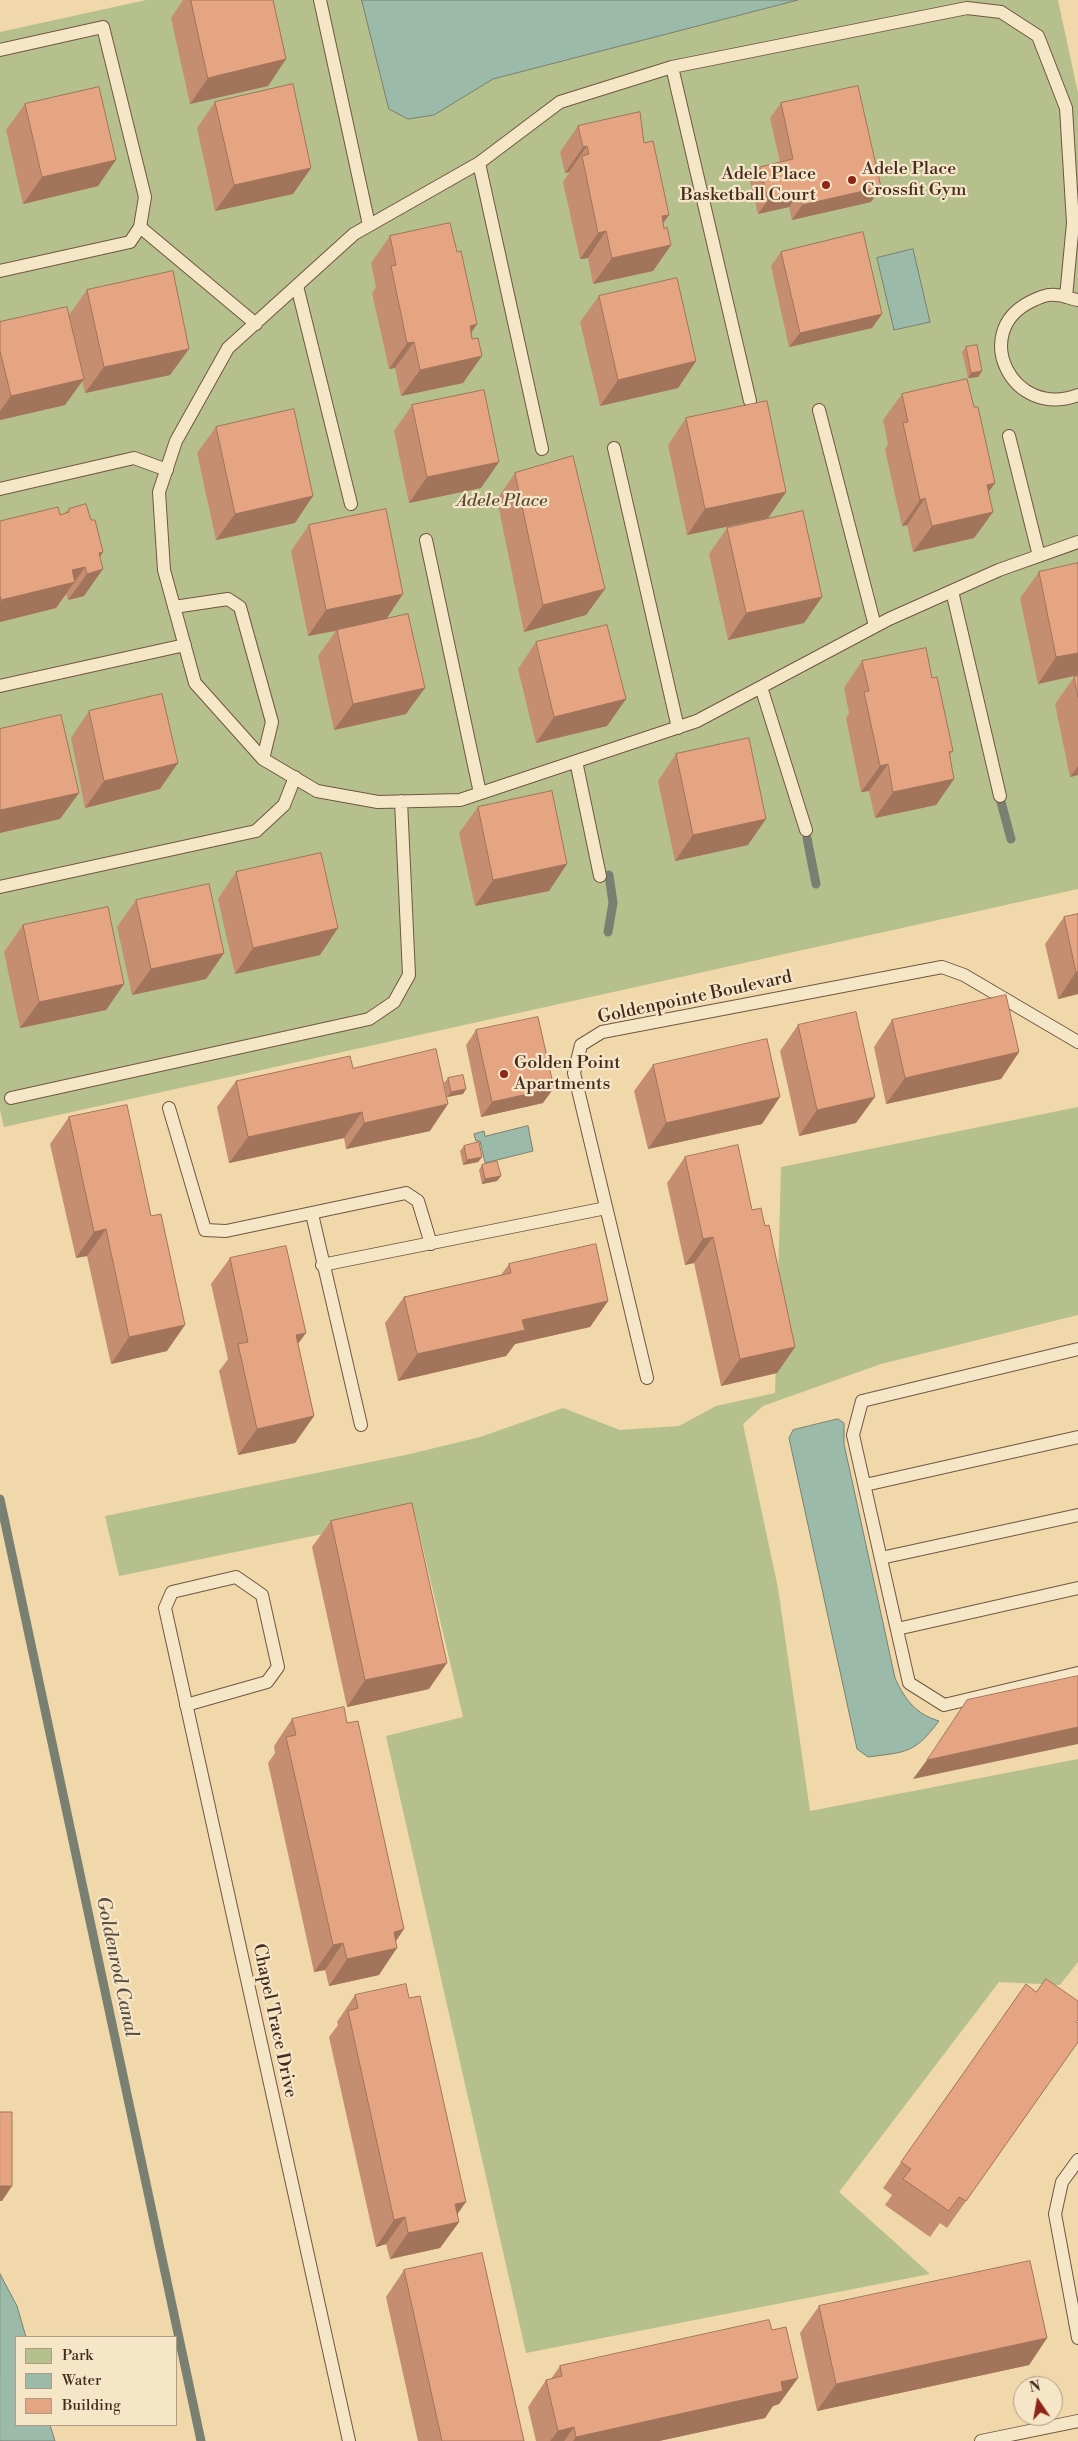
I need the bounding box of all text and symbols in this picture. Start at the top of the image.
place label: Adele Place Crossfit Gym [862,159,966,202]
place label: Adele Place Basketball Court [680,164,816,206]
marker: Adele Place Crossfit Gym [846,174,858,186]
marker: Adele Place Basketball Court [820,179,832,191]
park label: Adele Place [457,491,547,513]
street label: Goldenpointe Boulevard [596,967,794,1029]
place label: Golden Point Apartments [514,1053,621,1096]
marker: Golden Point Apartments [498,1068,510,1080]
water label: Goldenrod Canal [90,1894,142,2040]
street label: Chapel Trace Drive [247,1942,301,2100]
legend [15,2336,178,2426]
text: Park [62,2346,93,2365]
text: Water [62,2371,101,2390]
north arrow [1013,2376,1063,2426]
text: N [1028,2377,1042,2397]
text: Building [62,2396,121,2415]

